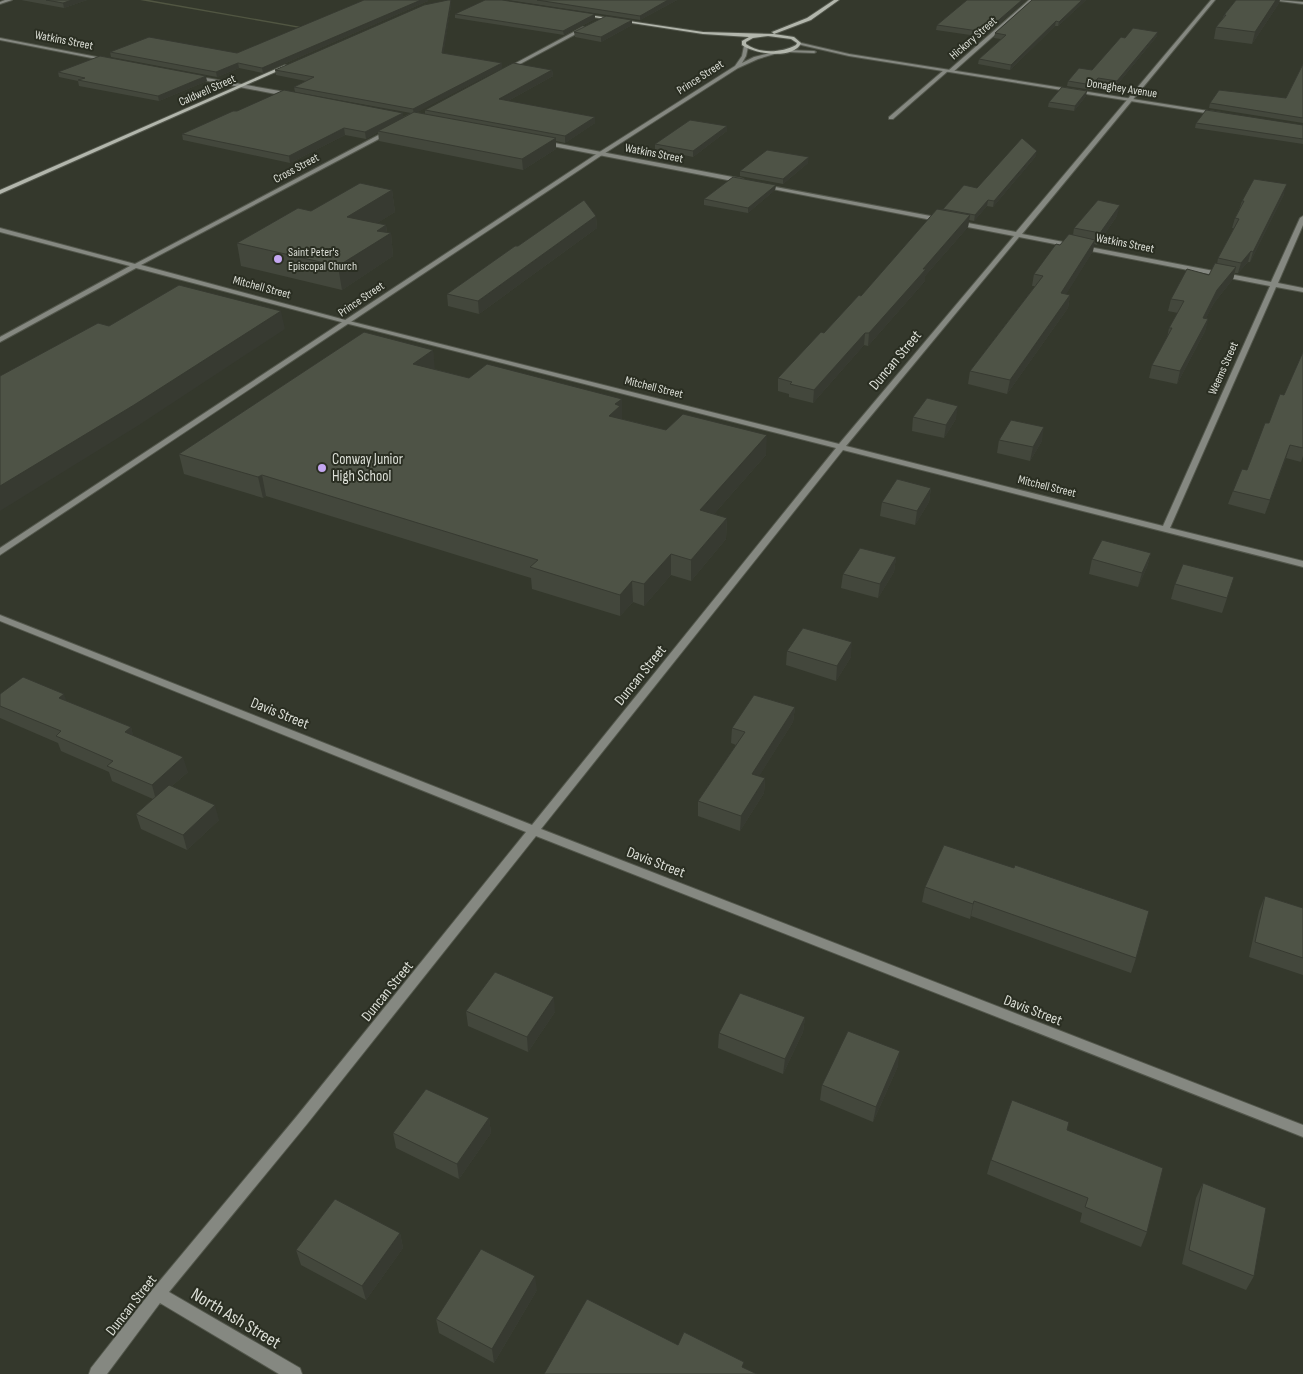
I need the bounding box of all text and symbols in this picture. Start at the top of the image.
street label: Hickory Street [947,14,1000,63]
street label: Watkins Street [33,27,95,54]
street label: Prince Street [674,57,727,98]
street label: Caldwell Street [176,71,238,110]
street label: Donaghey Avenue [1086,76,1158,101]
street label: Watkins Street [623,140,685,167]
street label: Cross Street [271,150,322,187]
street label: Watkins Street [1094,230,1156,257]
place label: Saint Peter's Episcopal Church [288,245,357,274]
marker: Saint Peter's Episcopal Church [272,253,284,265]
street label: Mitchell Street [231,273,293,302]
street label: Prince Street [335,278,388,320]
street label: Duncan Street [865,326,926,394]
street label: Weems Street [1205,339,1242,397]
street label: Mitchell Street [623,373,685,402]
place label: Conway Junior High School [332,450,404,486]
marker: Conway Junior High School [316,462,328,474]
street label: Mitchell Street [1016,472,1078,501]
street label: Duncan Street [610,641,671,709]
street label: Davis Street [248,693,312,734]
street label: Davis Street [624,843,688,882]
street label: Duncan Street [357,957,418,1025]
street label: Davis Street [1001,991,1065,1030]
street label: Duncan Street [102,1271,161,1340]
street label: North Ash Street [187,1283,285,1354]

